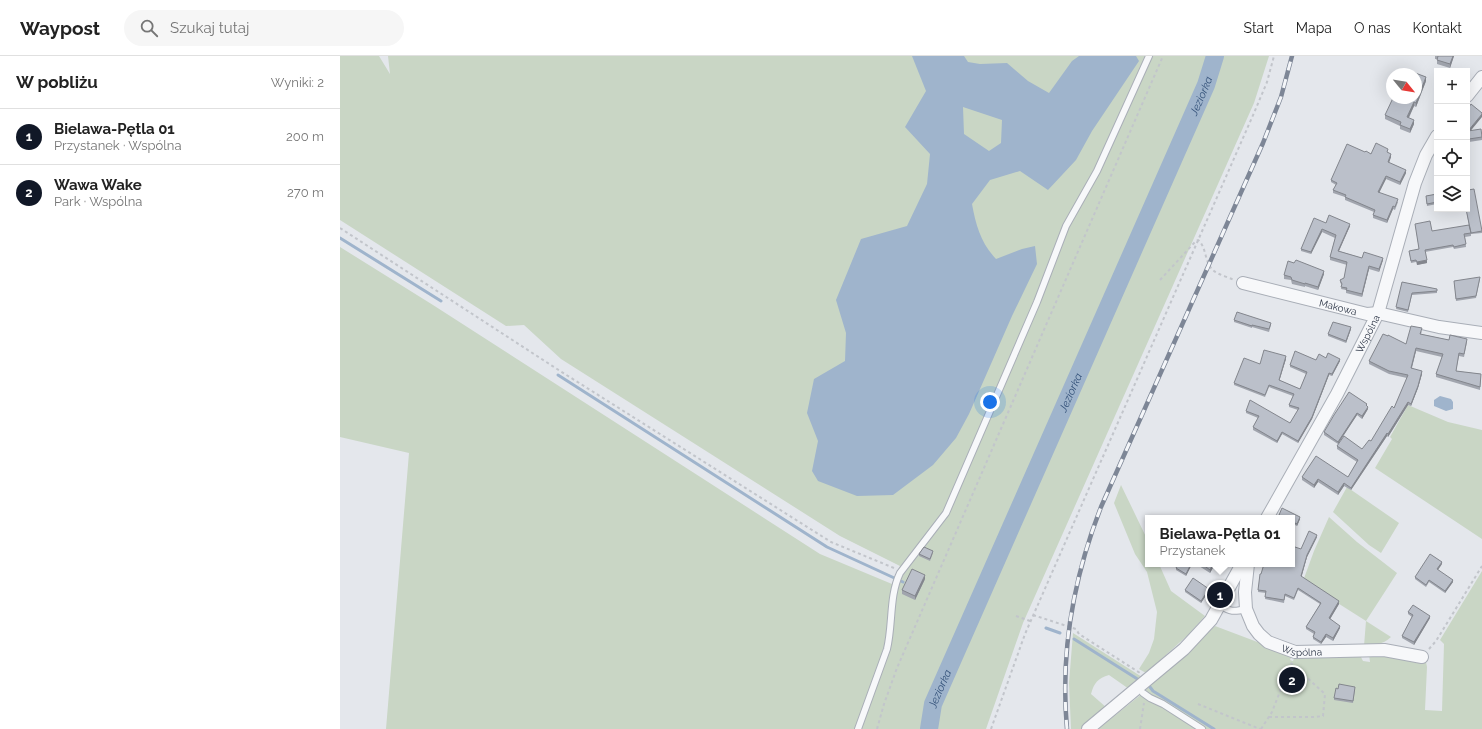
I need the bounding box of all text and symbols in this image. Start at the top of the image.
search box [124,10,404,46]
text: Waypost [20,17,100,39]
icon: search [138,17,160,39]
text: Szukaj tutaj [170,19,249,37]
text: Start [1244,20,1274,36]
text: Mapa [1296,20,1332,36]
text: O nas [1354,20,1391,36]
text: Kontakt [1413,20,1462,36]
north arrow [1386,68,1422,104]
map controls [1434,68,1470,212]
button: + [1434,68,1470,104]
text: W pobliżu [16,72,98,92]
text: Wyniki: 2 [271,75,324,90]
water label: Jeziorka [1187,75,1215,118]
button: − [1434,104,1470,140]
text: Bielawa-Pętla 01 [54,120,175,138]
text: 1 [26,129,32,144]
text: 200 m [286,129,324,144]
text: Przystanek · Wspólna [54,138,182,153]
button: locate [1434,140,1470,176]
text: Wawa Wake [54,176,142,194]
button: layers [1434,176,1470,212]
text: 2 [25,185,33,200]
text: 270 m [287,185,324,200]
text: Park · Wspólna [54,194,142,209]
street label: Makowa [1318,297,1358,317]
street label: Wspólna [1354,313,1382,355]
water label: Jeziorka [1056,371,1085,415]
your location [980,392,1000,412]
popup [1145,515,1295,567]
text: Bielawa-Pętla 01 [1160,525,1280,543]
text: Przystanek [1160,543,1225,558]
pin: 1 [1207,580,1233,610]
street label: Wspólna [1280,642,1322,658]
pin: 2 [1279,665,1305,695]
water label: Jeziorka [926,667,955,710]

